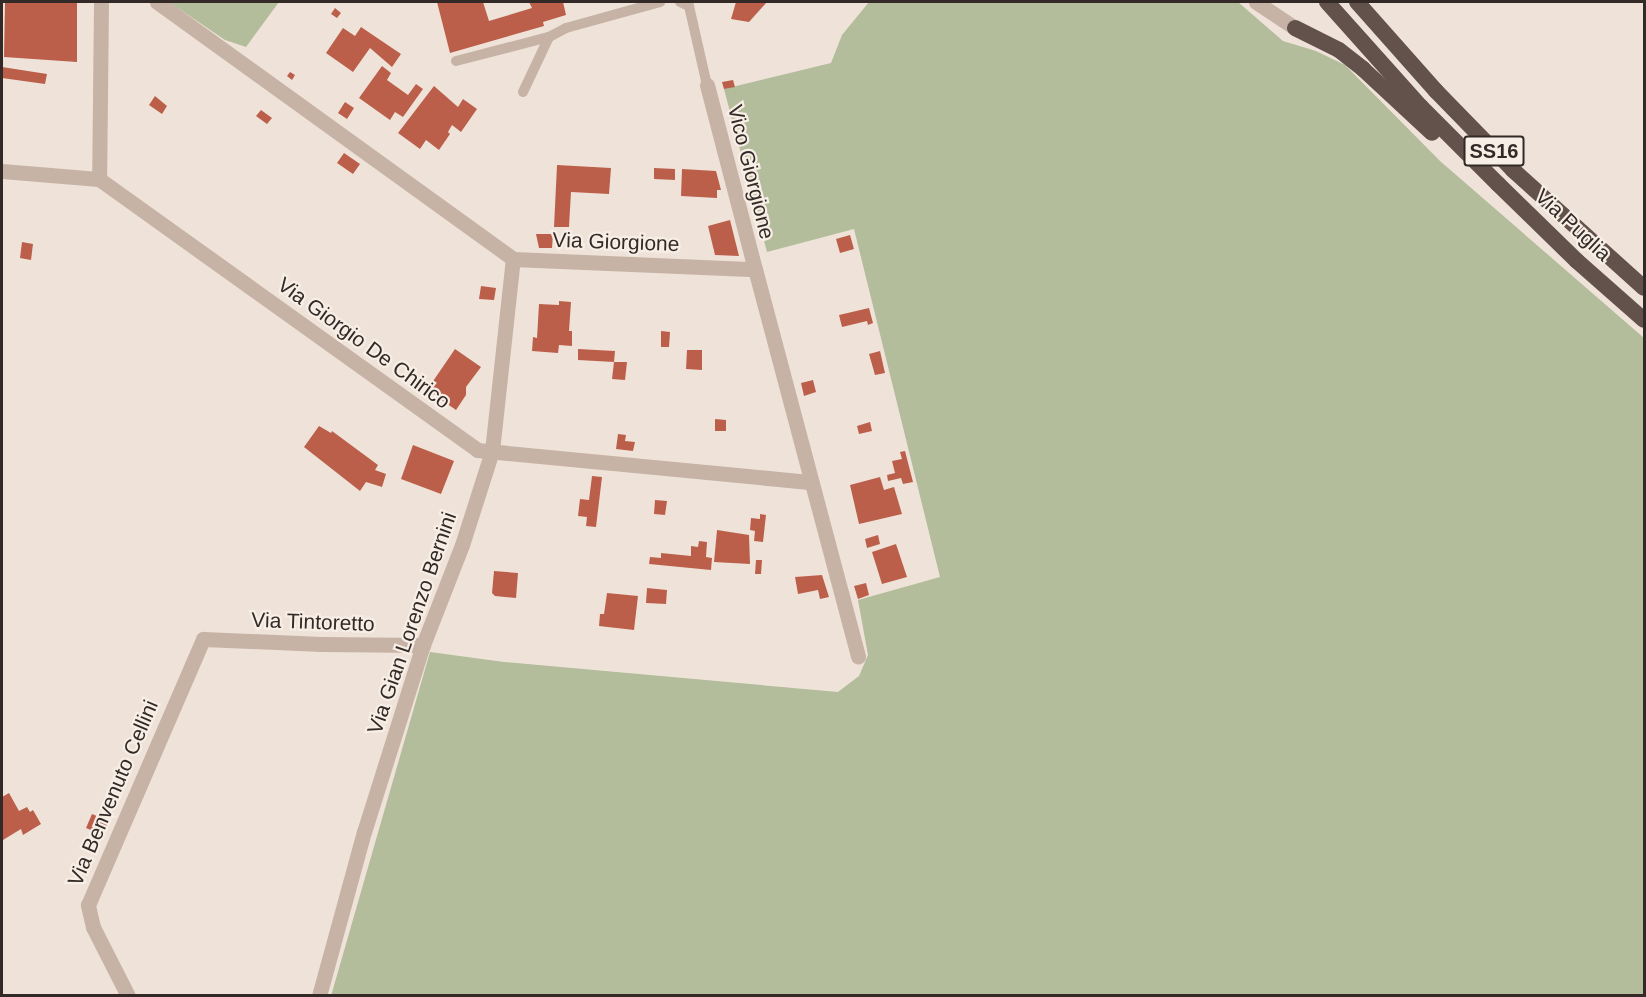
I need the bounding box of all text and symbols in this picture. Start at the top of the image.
street label: Vico Giorgione [722,102,780,242]
road number: SS16 [1462,134,1526,168]
street label: Via Puglia [1530,184,1616,266]
street label: Via Giorgione [552,227,680,257]
street label: Via Giorgio De Chirico [273,272,455,414]
street label: Via Gian Lorenzo Bernini [362,509,462,737]
street label: Via Tintoretto [251,607,375,637]
street label: Via Benvenuto Cellini [62,696,164,890]

